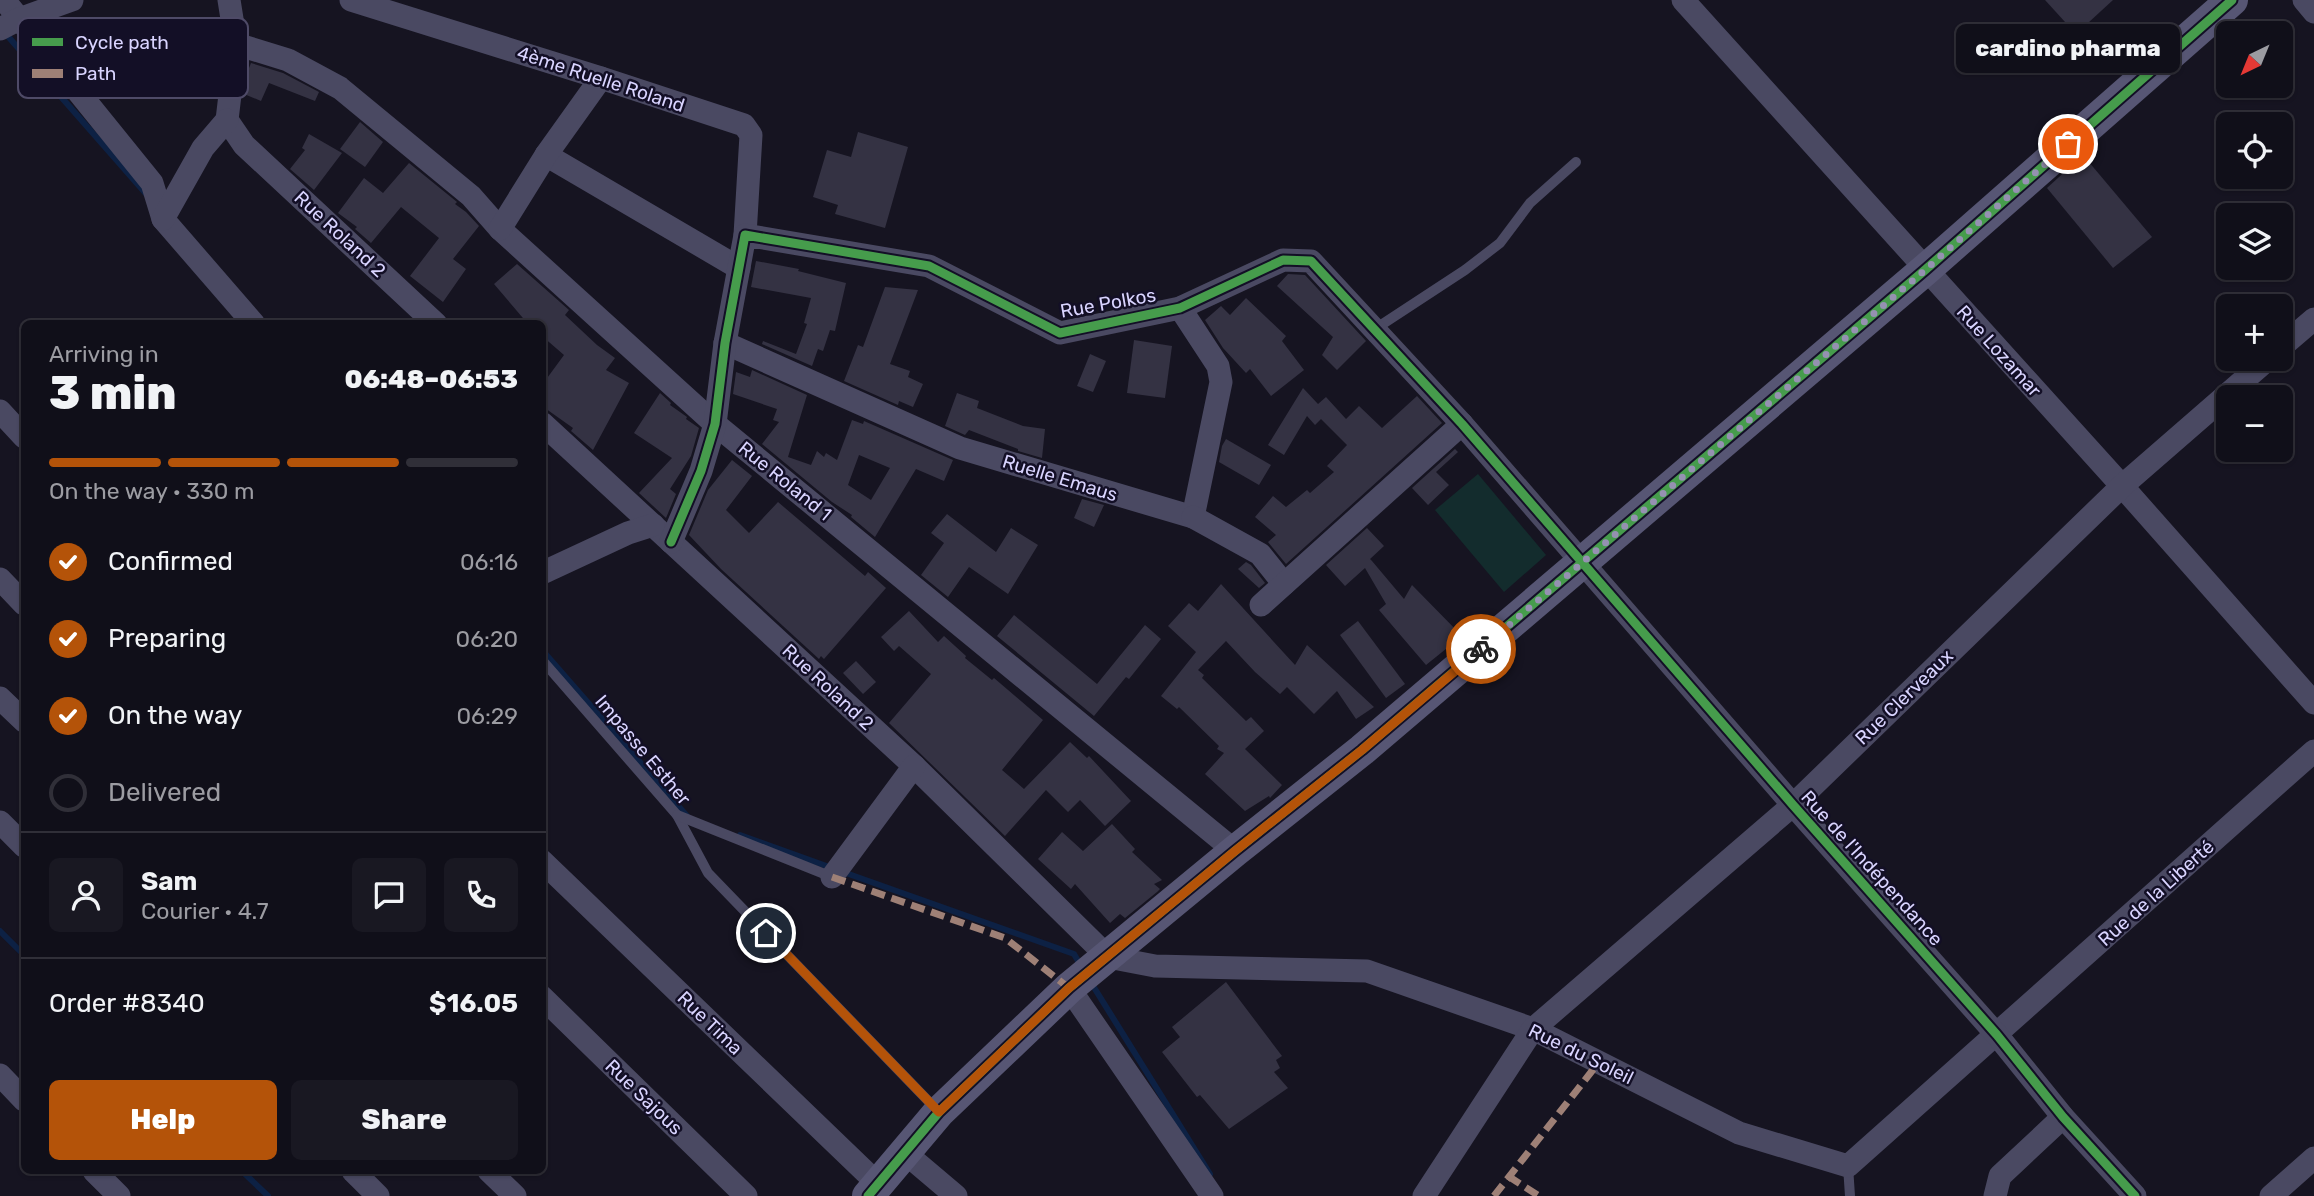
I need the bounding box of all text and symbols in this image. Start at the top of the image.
legend [18,18,248,98]
north arrow [2216,21,2292,98]
map controls [2216,21,2293,462]
callout: cardino pharma [1956,25,2180,74]
text: Cycle path [75,31,169,54]
text: cardino pharma [1975,34,2161,62]
street label: 4ème Ruelle Roland [514,41,688,117]
text: Path [75,62,116,85]
button: locate [2216,112,2293,189]
pin [2038,114,2098,174]
icon: bag [2049,125,2087,163]
street label: Rue Roland 2 [290,186,390,282]
button: layers [2216,203,2293,280]
street label: Rue Polkos [1058,283,1158,323]
button: + [2216,294,2293,371]
street label: Rue Lozamar [1952,300,2047,402]
text: Arriving in [49,340,159,368]
text: 06:48–06:53 [345,364,518,395]
text: 3 min [49,366,177,421]
button: − [2216,385,2293,462]
street label: Rue Roland 1 [734,436,836,526]
street label: Ruelle Emaus [1000,450,1120,506]
text: On the way · 330 m [49,477,254,505]
icon: check [49,543,87,581]
text: Confirmed [108,546,233,577]
text: 06:16 [460,548,518,576]
courier [1446,614,1516,684]
icon: check [49,620,87,658]
text: Preparing [108,623,226,654]
text: 06:20 [456,625,518,653]
icon: bike [1462,630,1500,668]
street label: Rue Roland 2 [778,639,878,735]
street label: Rue Clerveaux [1850,645,1958,749]
street label: Impasse Esther [590,690,696,810]
icon: check [49,697,87,735]
text: On the way [108,700,242,731]
text: 06:29 [456,702,518,730]
text: Delivered [108,777,221,808]
street label: Rue de l'Indépendance [1796,786,1948,950]
street label: Rue de la Liberté [2093,835,2219,951]
button: person [49,858,123,932]
button: chat [352,858,426,932]
button: phone [444,858,518,932]
text: Sam [141,866,197,897]
text: Courier · 4.7 [141,897,268,925]
pin [736,903,796,963]
icon: home [747,914,785,952]
street label: Rue Tima [673,986,747,1060]
text: Order #8340 [49,988,205,1019]
text: $16.05 [429,988,518,1019]
street label: Rue du Soleil [1525,1019,1637,1089]
street label: Rue Sajous [601,1054,687,1140]
button: Help [49,1080,277,1160]
button: Share [291,1080,518,1160]

